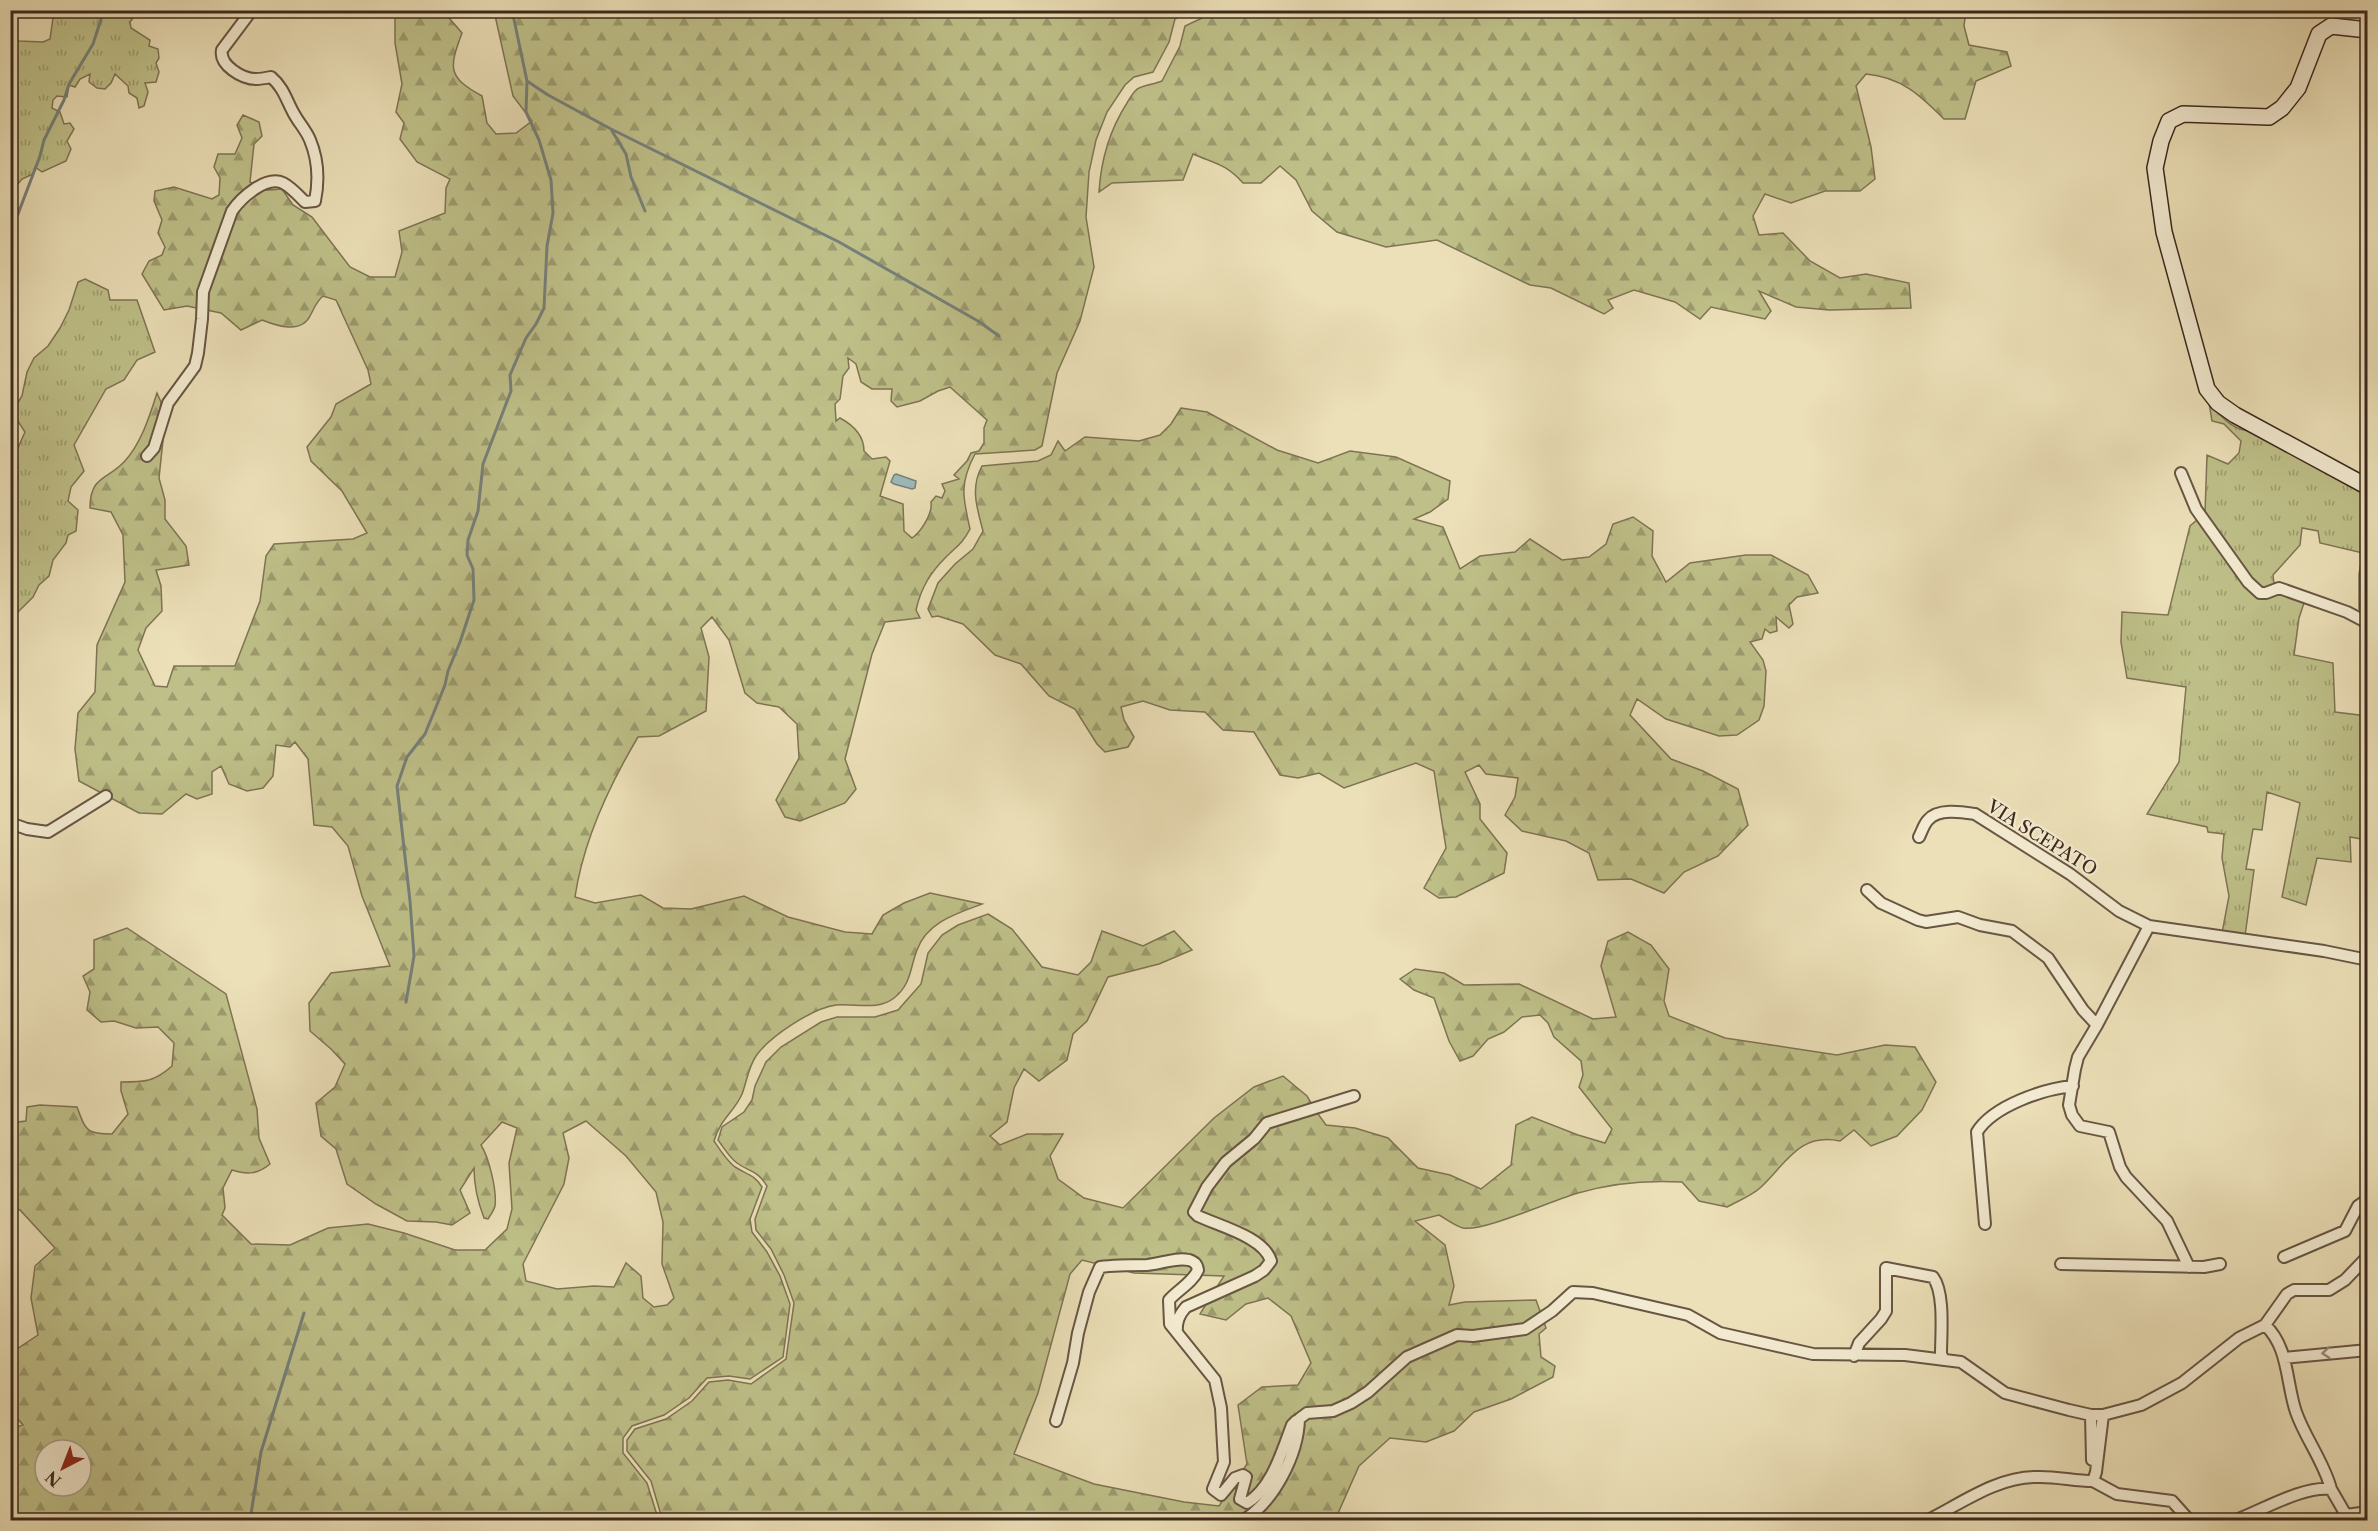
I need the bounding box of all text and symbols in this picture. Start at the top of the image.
street label: VIA SCEPATO [1982,795,2101,881]
one-way arrow [2321,1346,2330,1359]
north arrow [33,1438,93,1498]
text: N [41,1467,65,1491]

